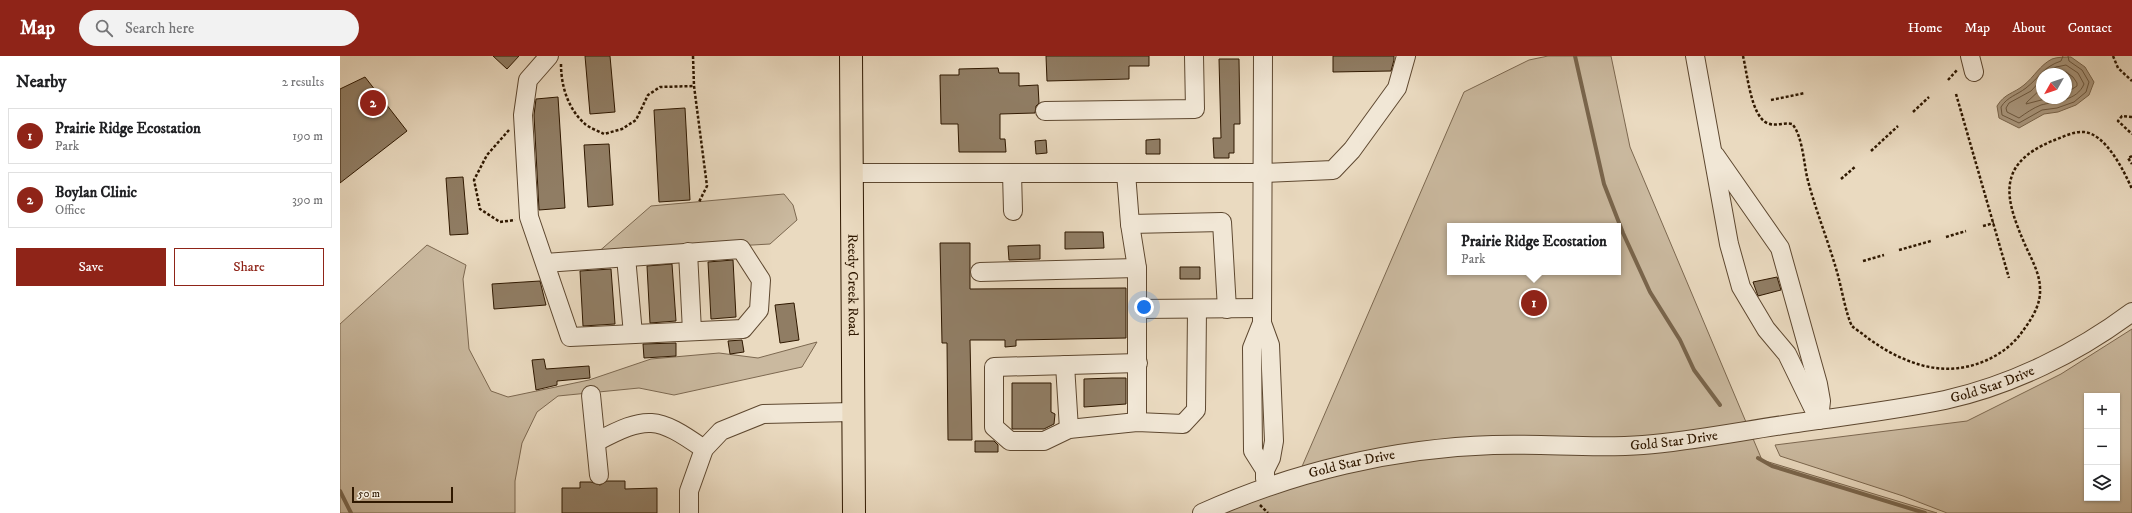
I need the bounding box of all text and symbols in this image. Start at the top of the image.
search box [79,10,359,46]
text: Map [20,17,55,40]
icon: search [93,17,115,39]
text: Search here [125,19,194,38]
text: Home [1908,19,1942,37]
text: Map [1964,19,1990,37]
text: About [2012,19,2046,37]
text: Contact [2068,19,2112,37]
north arrow [2036,68,2072,104]
text: Nearby [16,71,66,93]
text: 2 results [282,74,324,90]
pin: 2 [360,88,386,118]
text: Prairie Ridge Ecostation [55,119,201,138]
text: 1 [28,128,32,144]
text: 190 m [292,128,323,144]
text: Park [55,138,79,154]
text: Boylan Clinic [55,183,137,202]
text: 2 [27,192,33,208]
text: 390 m [292,192,323,208]
text: Office [55,202,85,218]
popup [1447,223,1621,275]
text: Prairie Ridge Ecostation [1461,232,1607,251]
street label: Reedy Creek Road [843,234,862,336]
button: Save [16,248,166,286]
button: Share [174,248,324,286]
text: Park [1461,251,1485,267]
pin: 1 [1521,288,1547,318]
your location [1134,297,1154,317]
street label: Gold Star Drive [1948,362,2038,407]
map controls [2084,393,2120,501]
button: + [2084,393,2120,429]
street label: Gold Star Drive [1630,427,1719,455]
button: − [2084,429,2120,465]
street label: Gold Star Drive [1307,446,1397,483]
button: layers [2084,465,2120,501]
scale bar [352,485,453,504]
text: 50 m [358,487,380,501]

